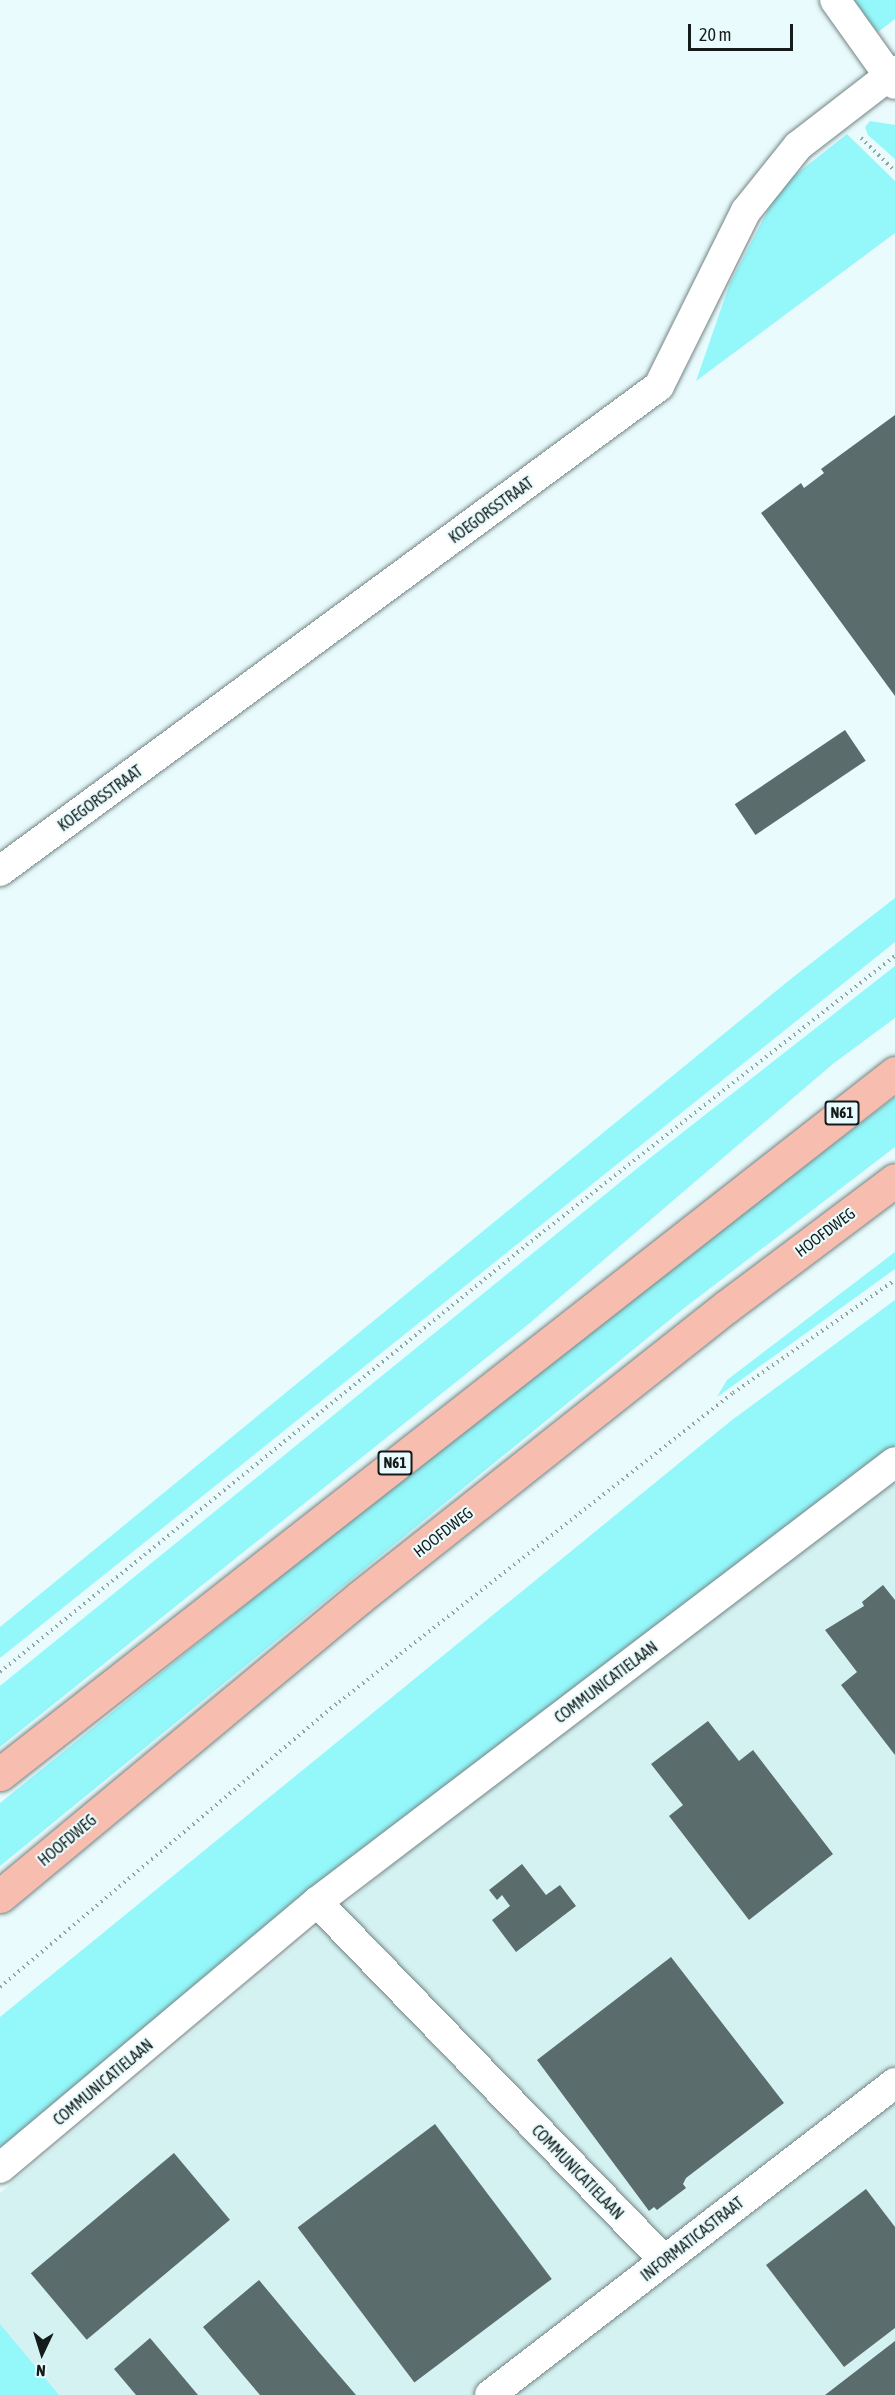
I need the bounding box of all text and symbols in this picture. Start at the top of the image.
scale bar [691,12,796,50]
text: 20 m [699,24,731,45]
street label: KOEGORSSTRAAT [445,473,537,547]
street label: KOEGORSSTRAAT [54,761,146,835]
road number: N61 [824,1101,860,1125]
street label: HOOFDWEG [791,1203,859,1261]
road number: N61 [377,1451,413,1475]
street label: HOOFDWEG [409,1503,477,1561]
street label: COMMUNICATIELAAN [551,1637,661,1727]
street label: HOOFDWEG [34,1810,100,1870]
street label: COMMUNICATIELAAN [49,2035,157,2129]
street label: COMMUNICATIELAAN [528,2121,628,2223]
street label: INFORMATICASTRAAT [637,2193,747,2285]
north arrow [12,2323,72,2383]
text: N [35,2362,46,2380]

